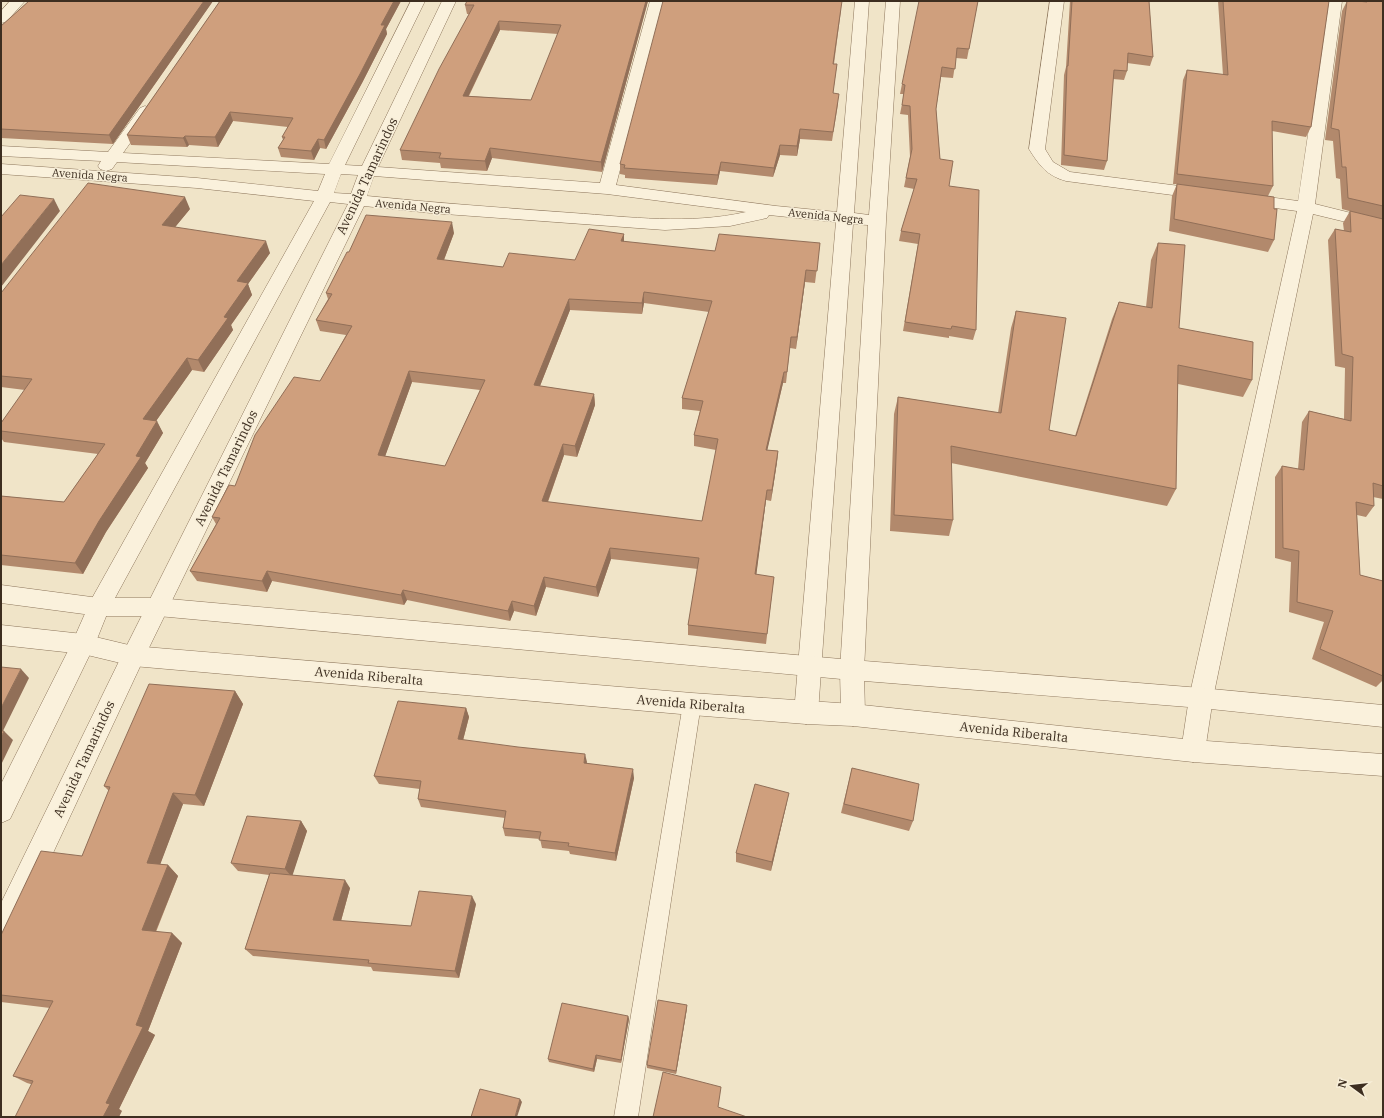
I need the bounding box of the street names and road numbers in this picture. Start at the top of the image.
street label: Avenida Tamarindos [332,115,402,237]
street label: Avenida Negra [52,165,128,185]
street label: Avenida Negra [375,196,451,216]
street label: Avenida Negra [788,205,864,227]
street label: Avenida Tamarindos [191,407,261,529]
street label: Avenida Riberalta [314,663,424,689]
street label: Avenida Riberalta [636,691,746,717]
street label: Avenida Tamarindos [49,698,119,820]
street label: Avenida Riberalta [959,718,1069,746]

